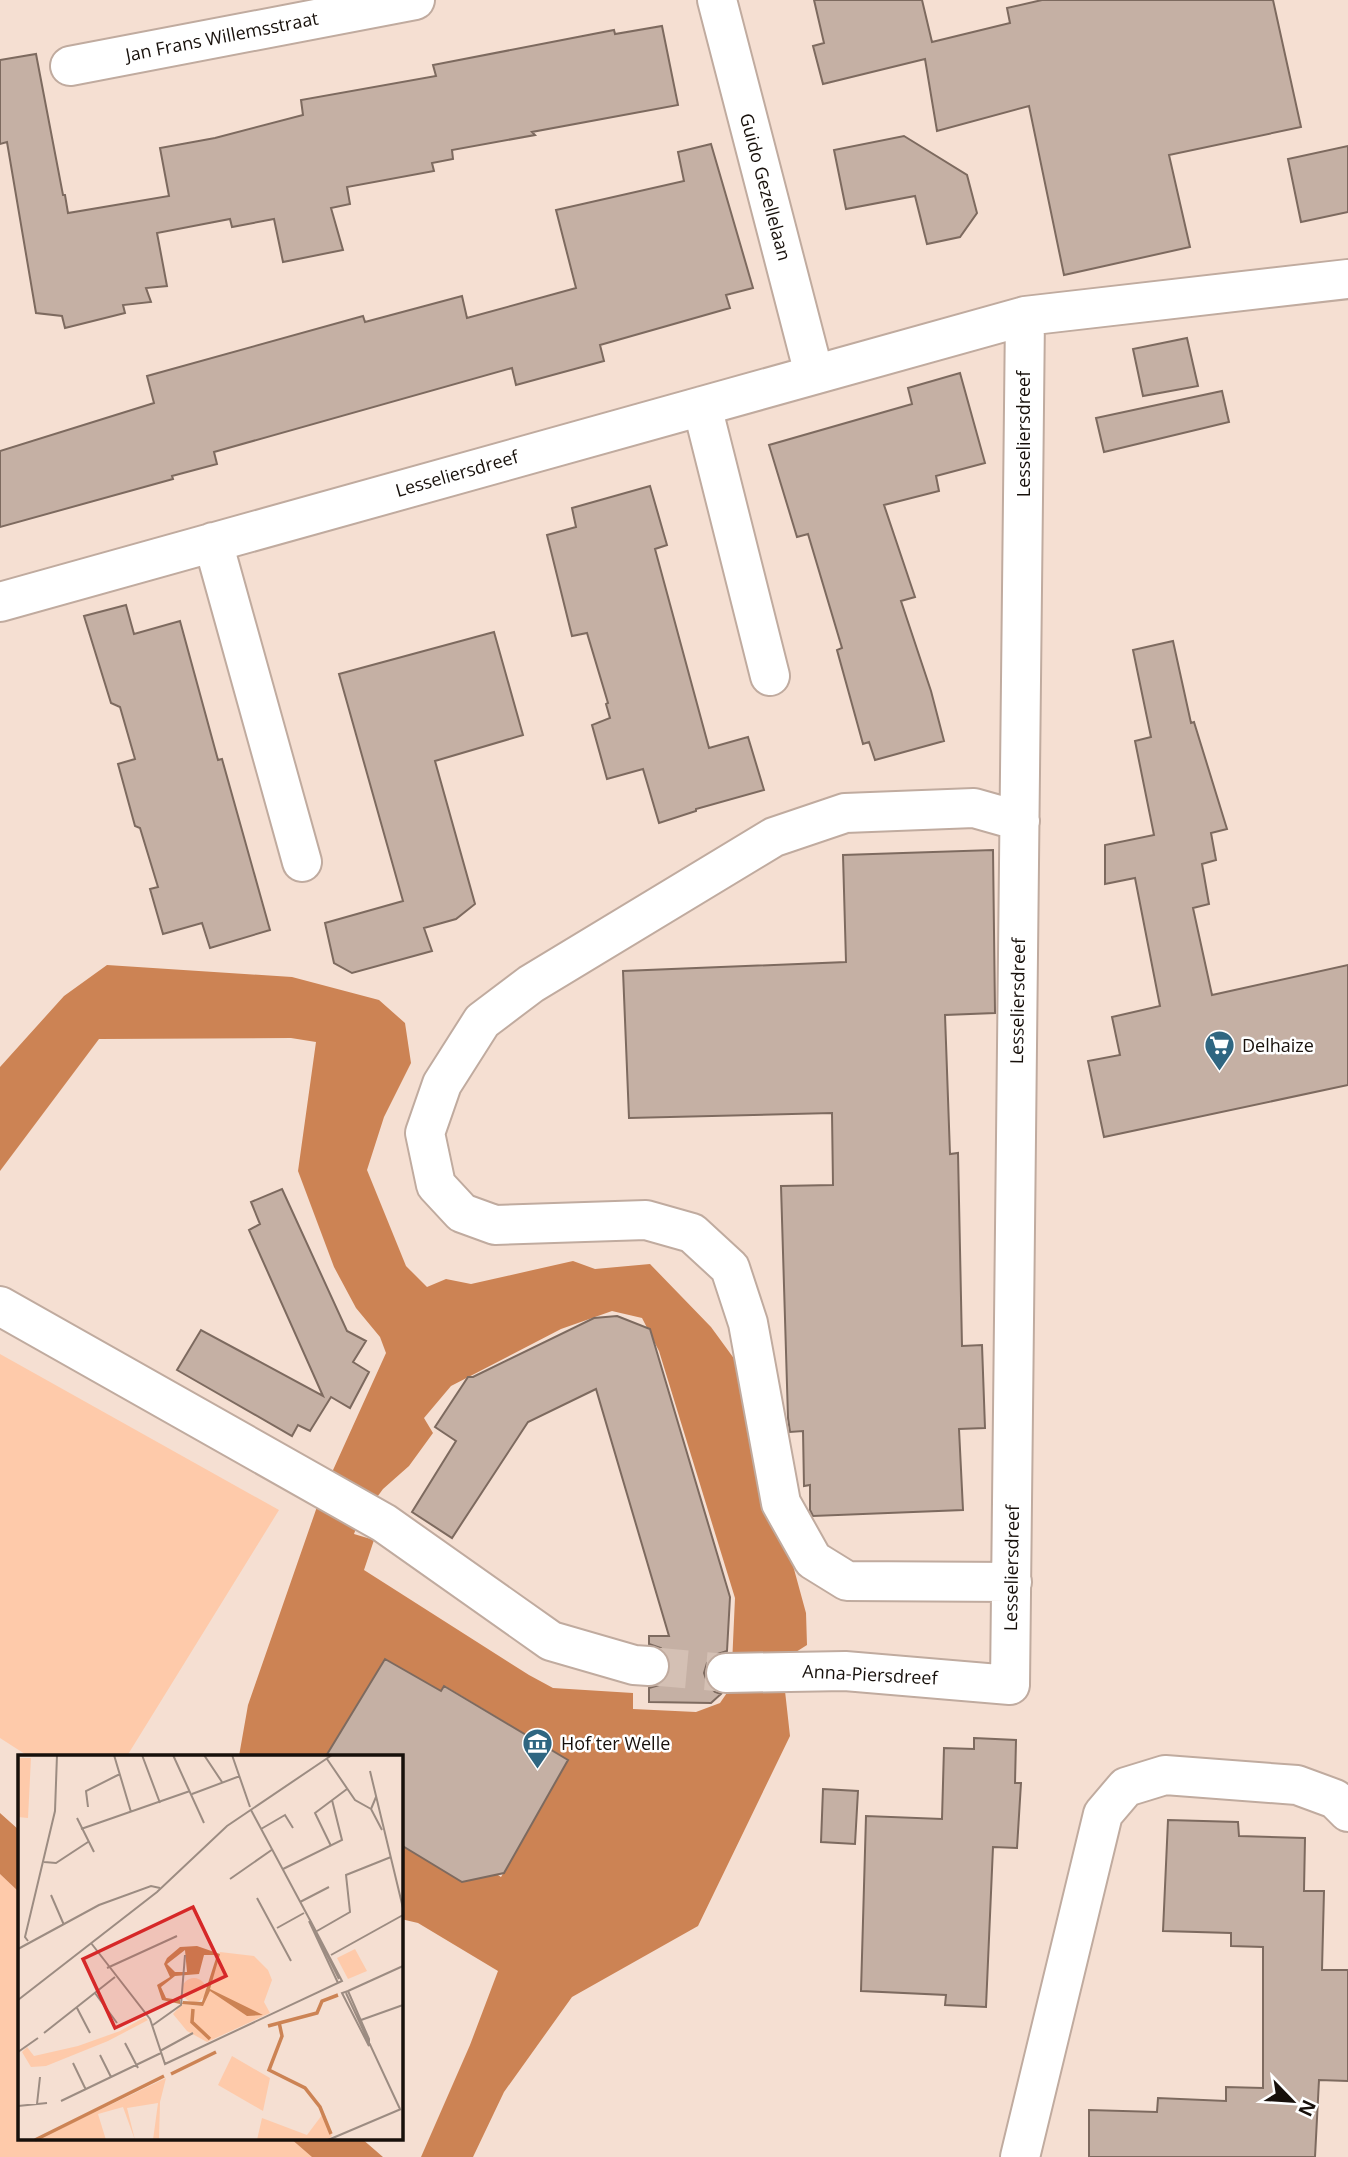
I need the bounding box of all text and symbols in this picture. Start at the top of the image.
street label: Jan Frans Willemsstraat [121,6,320,67]
street label: Guido Gezellelaan [735,110,797,263]
street label: Lesseliersdreef [1011,370,1035,497]
street label: Lesseliersdreef [393,444,522,502]
street label: Lesseliersdreef [1004,937,1030,1064]
supermarket icon: Delhaize [1202,1029,1236,1073]
place label: Delhaize [1242,1033,1314,1057]
street label: Lesseliersdreef [998,1504,1024,1631]
street label: Anna-Piersdreef [802,1658,939,1690]
museum icon: Hof ter Welle [521,1727,555,1771]
place label: Hof ter Welle [561,1731,670,1755]
inset map [18,1755,402,2140]
north arrow [1257,2066,1327,2136]
text: N [1292,2096,1322,2121]

